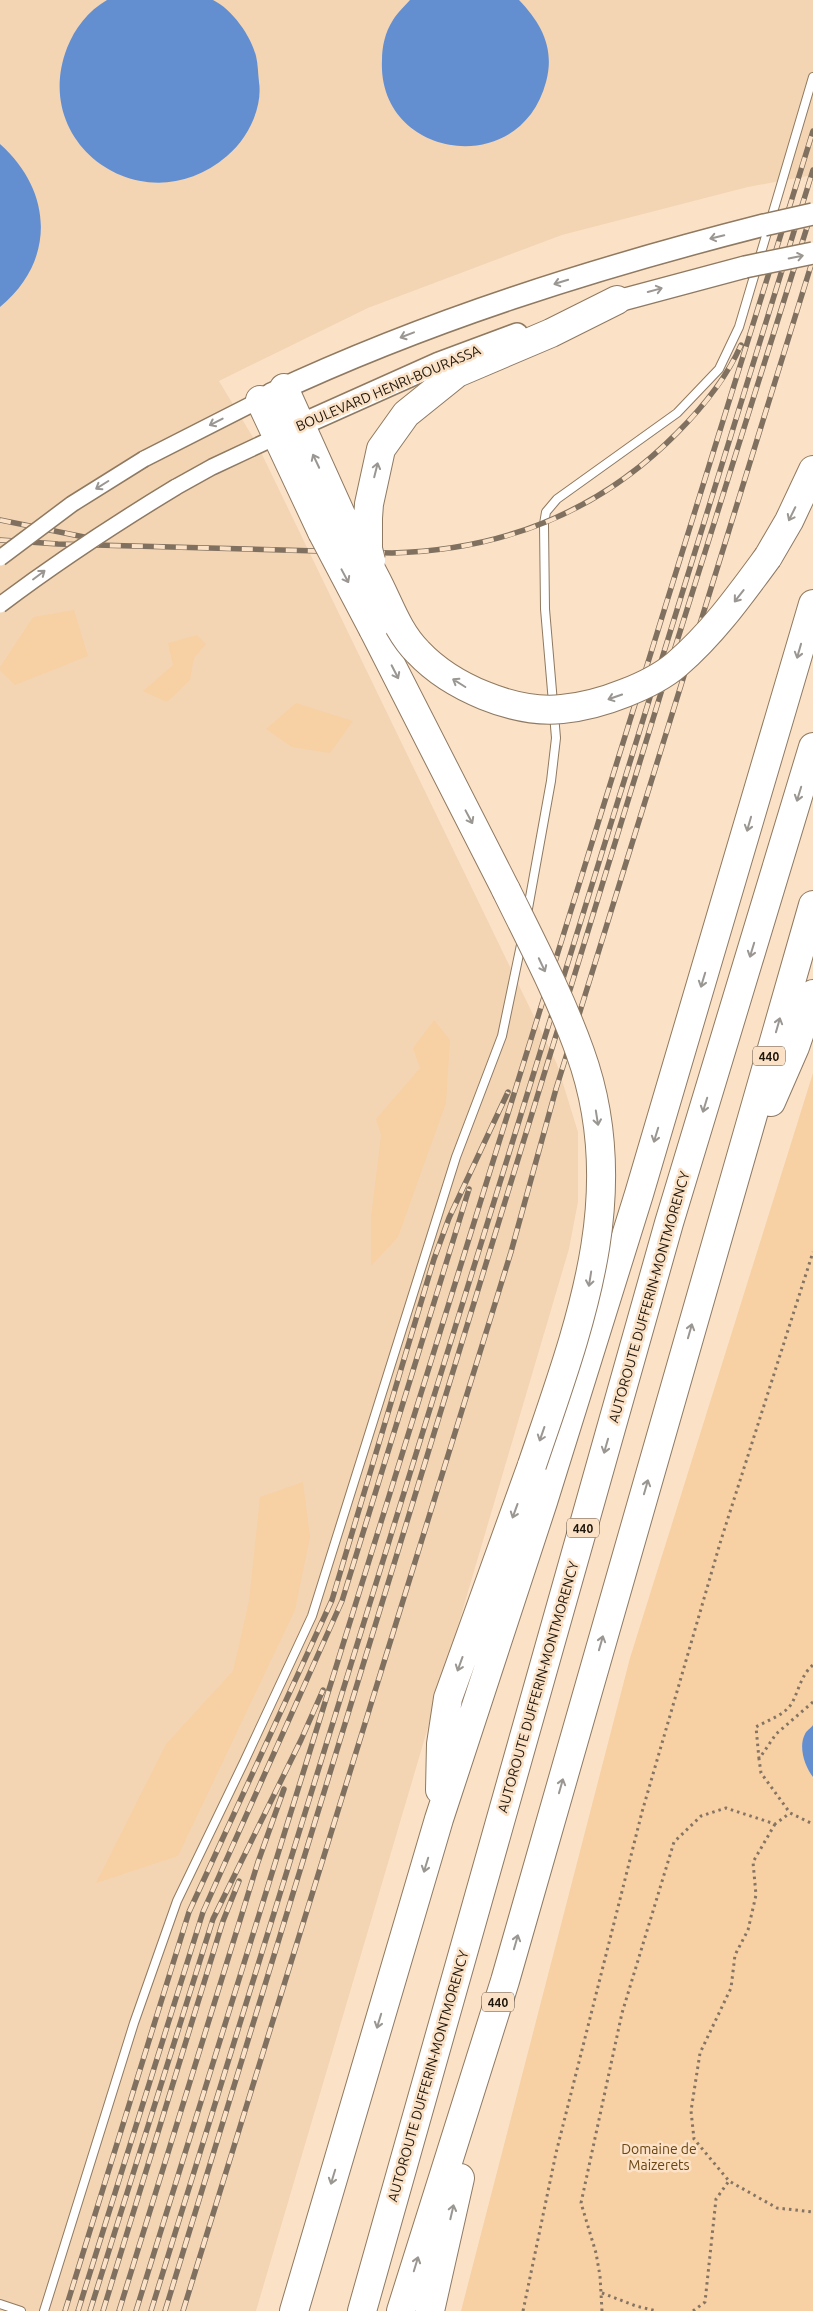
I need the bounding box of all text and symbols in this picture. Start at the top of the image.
one-way arrow [709,233,725,242]
one-way arrow [788,251,804,261]
one-way arrow [553,277,569,287]
one-way arrow [646,285,662,294]
one-way arrow [400,331,415,340]
street label: BOULEVARD HENRI-BOURASSA [293,342,483,434]
one-way arrow [209,418,224,427]
one-way arrow [311,454,320,469]
one-way arrow [371,463,381,479]
one-way arrow [96,480,110,490]
one-way arrow [787,506,796,521]
one-way arrow [340,568,350,583]
one-way arrow [32,570,45,581]
one-way arrow [734,590,745,603]
one-way arrow [794,643,804,659]
one-way arrow [390,665,400,680]
one-way arrow [452,678,466,688]
one-way arrow [607,692,623,702]
one-way arrow [793,786,803,802]
one-way arrow [464,810,474,824]
one-way arrow [743,815,753,831]
one-way arrow [746,941,756,957]
one-way arrow [537,958,547,973]
one-way arrow [697,971,707,987]
one-way arrow [774,1018,784,1034]
road number: 440 [753,1046,785,1066]
one-way arrow [699,1097,709,1113]
one-way arrow [592,1110,602,1126]
one-way arrow [651,1127,661,1143]
street label: AUTOROUTE DUFFERIN-MONTMORENCY [605,1169,693,1425]
one-way arrow [584,1271,594,1287]
one-way arrow [686,1323,696,1339]
one-way arrow [537,1426,547,1442]
one-way arrow [601,1438,611,1454]
one-way arrow [641,1479,651,1495]
one-way arrow [510,1502,519,1518]
road number: 440 [567,1519,599,1538]
street label: AUTOROUTE DUFFERIN-MONTMORENCY [494,1559,582,1815]
one-way arrow [597,1636,607,1652]
one-way arrow [455,1655,464,1671]
one-way arrow [556,1778,566,1794]
one-way arrow [420,1857,430,1873]
one-way arrow [512,1935,521,1951]
street label: AUTOROUTE DUFFERIN-MONTMORENCY [384,1948,472,2204]
road number: 440 [482,1992,514,2011]
one-way arrow [374,2013,384,2029]
park label: Domaine de Maizerets [621,2141,697,2173]
one-way arrow [328,2169,338,2185]
one-way arrow [448,2205,457,2221]
one-way arrow [411,2257,421,2273]

